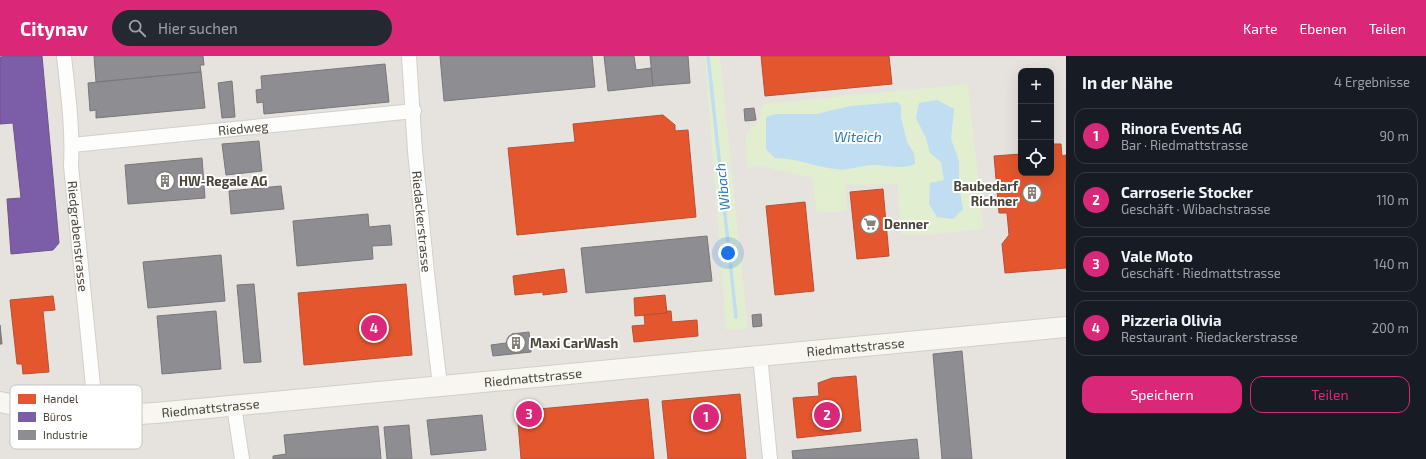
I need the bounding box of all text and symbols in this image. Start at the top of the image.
search box [112,10,392,46]
text: Citynav [20,17,88,40]
icon: search [126,17,148,39]
text: Hier suchen [158,19,238,37]
text: Karte [1243,20,1278,37]
text: Ebenen [1300,20,1347,37]
text: Teilen [1369,20,1406,37]
map controls [1018,68,1054,176]
button: + [1018,68,1054,104]
text: In der Nähe [1082,72,1173,92]
text: 4 Ergebnisse [1334,74,1410,90]
button: − [1018,104,1054,140]
street label: Riedweg [217,118,269,138]
text: Rinora Events AG [1121,119,1242,137]
water label: Witeich [834,128,882,145]
text: 1 [1093,128,1099,144]
text: 90 m [1379,128,1409,144]
text: Bar · Riedmattstrasse [1121,137,1248,153]
button: locate [1018,140,1054,176]
water label: Wibach [711,162,733,212]
building icon: HW-Regale AG [154,170,176,192]
street label: Riedackerstrasse [409,170,435,273]
place label: HW-Regale AG [179,173,268,189]
place label: Baubedarf Richner [954,178,1019,209]
street label: Riedgrabenstrasse [65,180,92,293]
building icon: Baubedarf Richner [1021,182,1043,204]
text: Carroserie Stocker [1121,183,1253,201]
text: 2 [1092,192,1100,208]
text: 110 m [1377,192,1409,208]
text: Geschäft · Wibachstrasse [1121,201,1271,217]
supermarket icon: Denner [859,213,881,235]
place label: Denner [884,216,929,232]
your location [718,243,738,263]
text: Vale Moto [1121,247,1193,265]
text: 3 [1092,256,1100,272]
text: 140 m [1374,256,1409,272]
text: Geschäft · Riedmattstrasse [1121,265,1281,281]
text: Pizzeria Olivia [1121,311,1222,329]
pin: 4 [361,313,387,343]
text: 4 [1092,320,1100,336]
text: 200 m [1372,320,1409,336]
text: Restaurant · Riedackerstrasse [1121,329,1298,345]
building icon: Maxi CarWash [505,332,527,354]
street label: Riedmattstrasse [806,334,905,359]
place label: Maxi CarWash [530,335,619,351]
street label: Riedmattstrasse [483,365,583,390]
button: Speichern [1082,376,1242,413]
button: Teilen [1250,376,1410,413]
legend [10,385,142,449]
text: Handel [43,392,79,405]
street label: Riedmattstrasse [161,395,260,420]
pin: 3 [516,399,542,429]
pin: 2 [814,400,840,430]
pin: 1 [693,402,719,432]
text: Büros [43,410,73,423]
text: Industrie [43,428,88,441]

